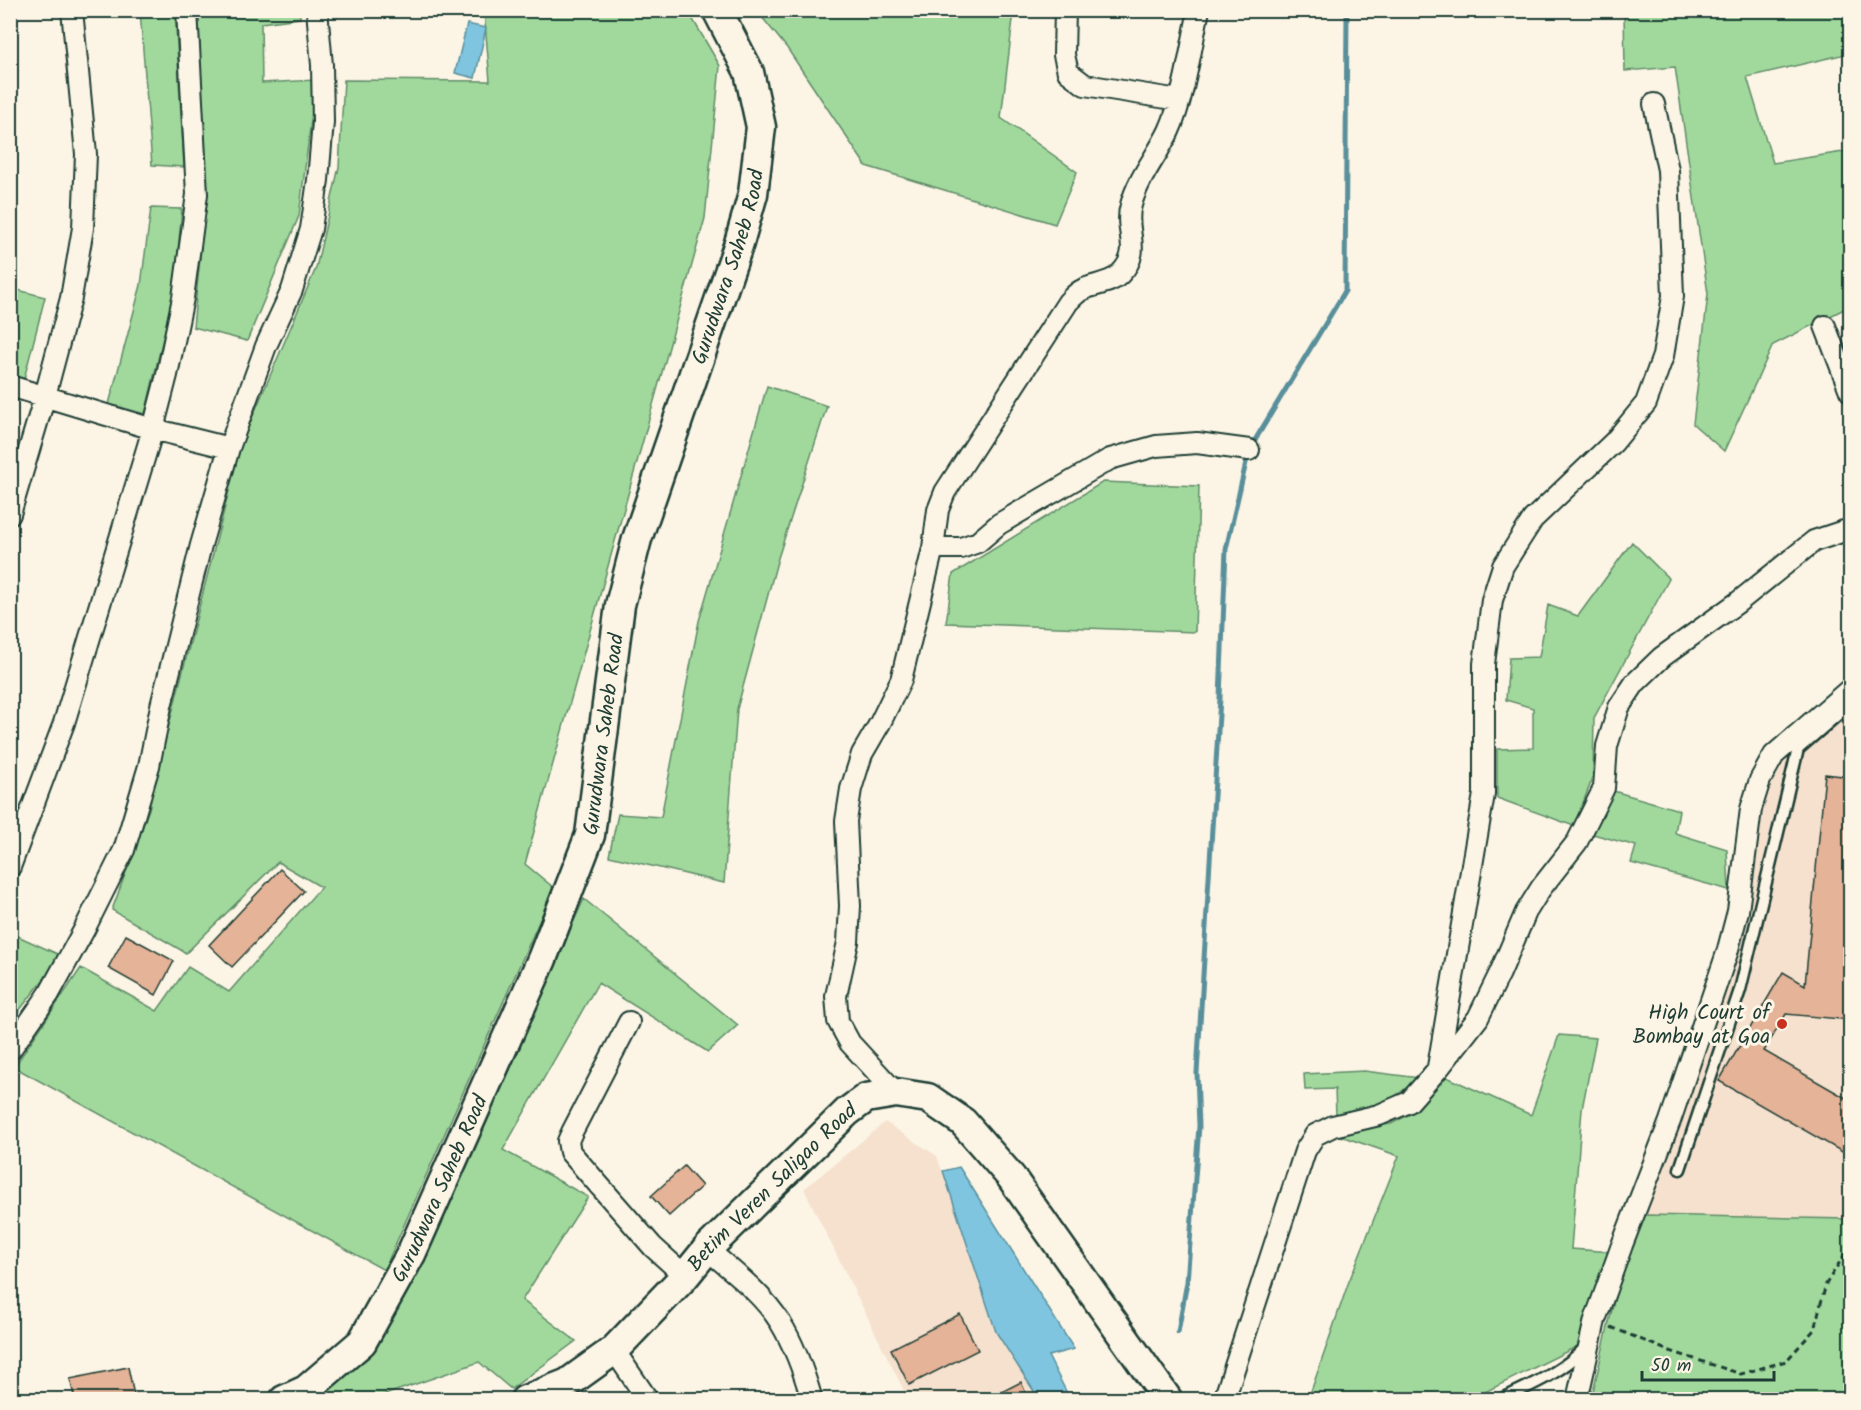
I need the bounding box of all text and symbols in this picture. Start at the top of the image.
street label: Gurudwara Saheb Road [683,167,774,369]
street label: Gurudwara Saheb Road [575,631,634,837]
place label: High Court of Bombay at Goa [1633,997,1772,1054]
marker: High Court of Bombay at Goa [1775,1017,1789,1031]
street label: Gurudwara Saheb Road [383,1089,498,1289]
street label: Betim Veren Saligao Road [680,1095,865,1279]
scale bar [1642,1344,1774,1382]
text: 50 m [1651,1352,1691,1381]

